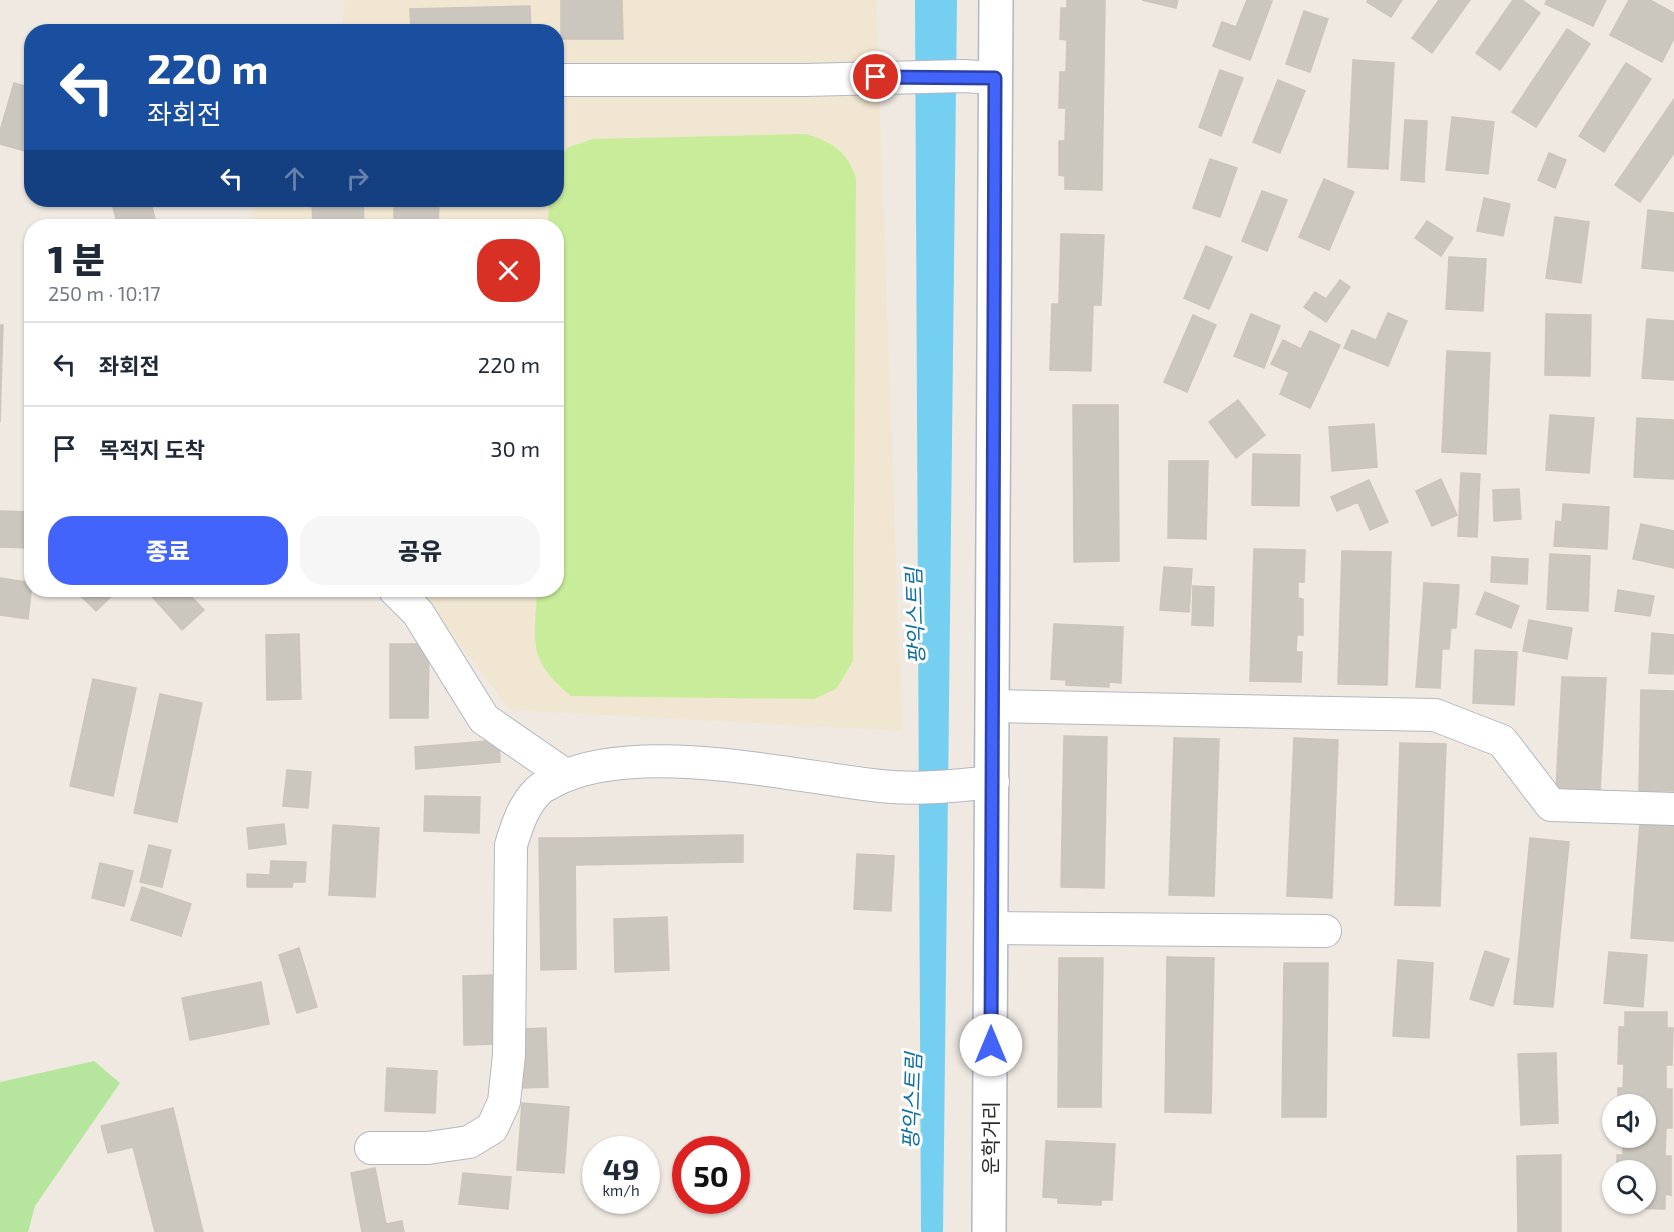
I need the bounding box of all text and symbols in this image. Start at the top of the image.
text: 220 m [147,42,268,92]
icon: left [48,48,126,126]
pin [850,51,901,102]
icon: arrive [859,60,892,93]
text: 좌회전 [147,97,222,129]
icon: left [215,162,248,195]
icon: ahead [278,162,311,195]
icon: right [341,162,374,195]
text: 1 분 [48,237,105,280]
button: close [477,239,540,302]
text: 250 m · 10:17 [48,281,161,305]
icon: left [48,348,81,381]
text: 220 m [478,351,540,377]
text: 좌회전 [99,352,160,378]
icon: arrive [48,432,81,465]
text: 30 m [490,435,540,461]
text: 목적지 도착 [99,436,205,462]
button: 종료 [48,516,288,585]
button: 공유 [300,516,540,585]
water label: 팡익스트림 [900,566,928,665]
position arrow [959,1013,1023,1077]
water label: 팡익스트림 [897,1051,925,1150]
map controls [1602,1094,1656,1214]
button: sound [1602,1094,1656,1148]
street label: 운학거리 [978,1101,1002,1175]
speed limit sign: 50 [672,1136,750,1214]
text: 49 [603,1150,639,1186]
button: search [1602,1160,1656,1214]
text: km/h [602,1181,640,1199]

